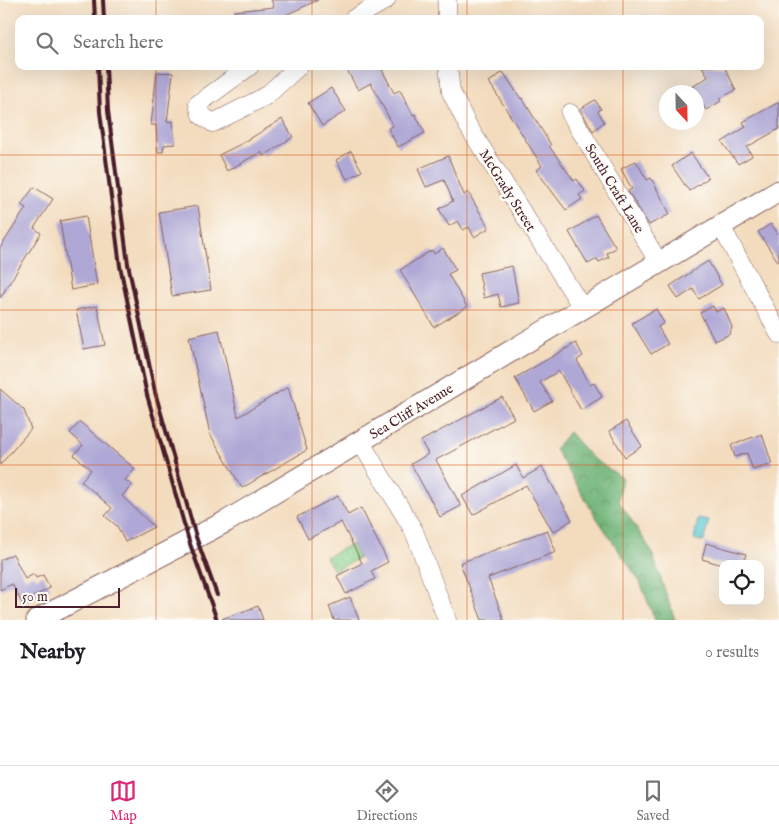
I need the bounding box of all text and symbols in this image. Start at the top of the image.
search box [15,15,764,70]
icon: search [33,29,61,57]
text: Search here [73,31,164,55]
north arrow [659,85,704,130]
street label: South Craft Lane [580,140,648,237]
street label: McGrady Street [475,146,540,235]
street label: Sea Cliff Avenue [366,380,457,444]
map controls [719,560,764,605]
button: locate [719,560,764,605]
scale bar [15,585,120,608]
text: 50 m [22,588,48,606]
text: Nearby [20,639,85,666]
text: 0 results [705,643,759,663]
tab: Map [109,777,137,825]
tab: Directions [356,777,417,825]
tab: Saved [636,777,669,825]

